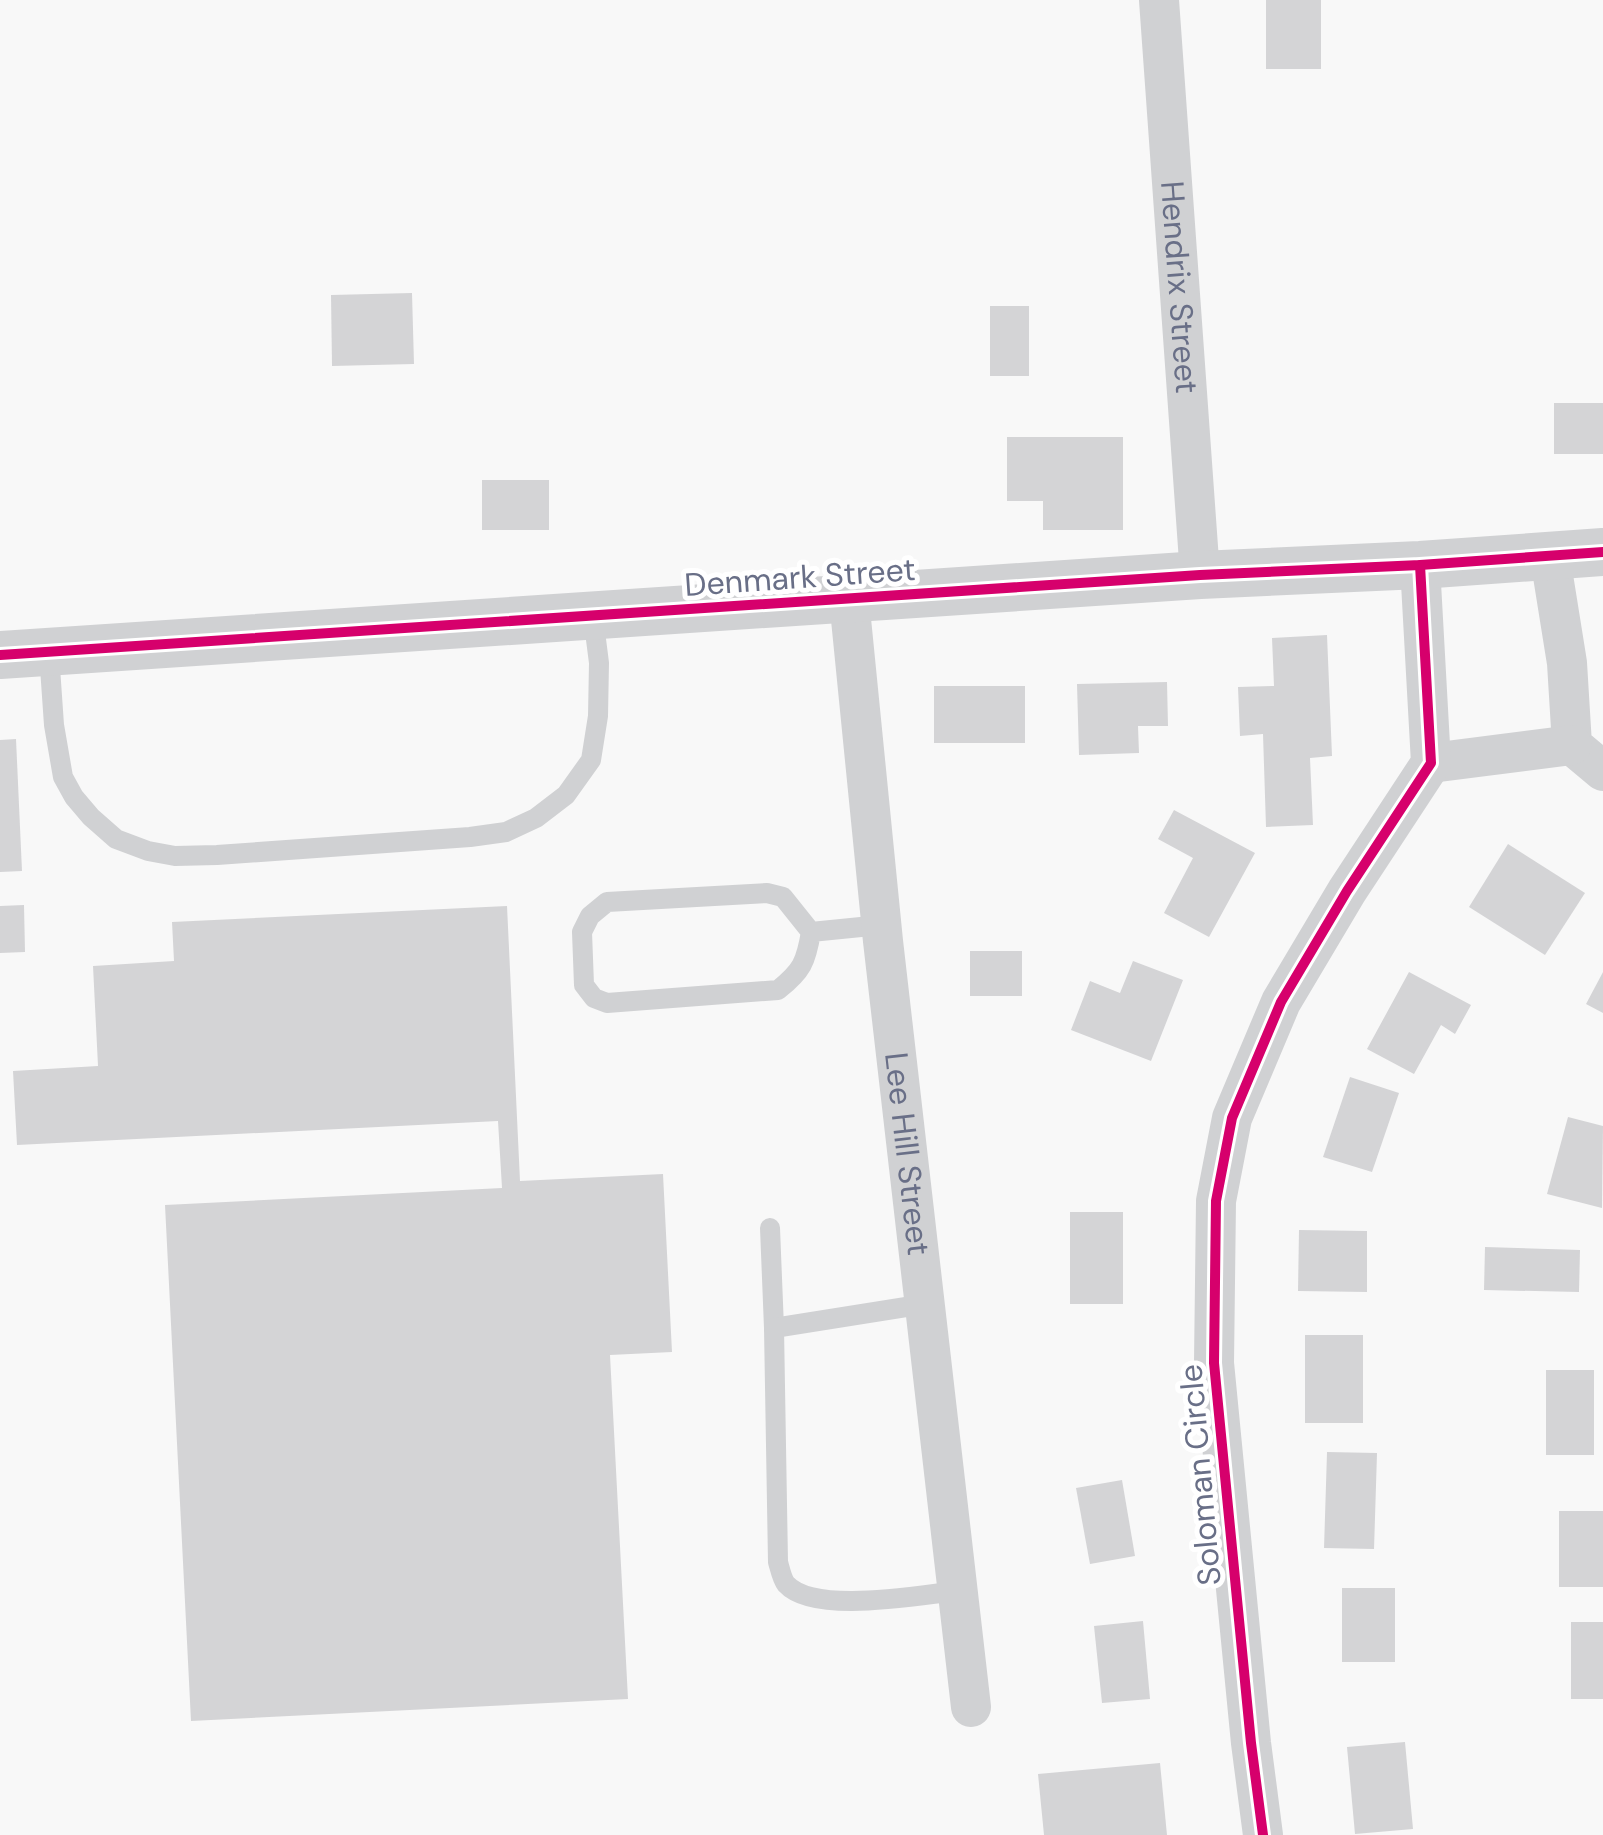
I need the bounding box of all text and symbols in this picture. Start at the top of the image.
street label: Hendrix Street [1151,180,1208,395]
street label: Denmark Street [683,548,917,606]
street label: Lee Hill Street [875,1050,940,1258]
street label: Soloman Circle [1169,1363,1231,1587]

